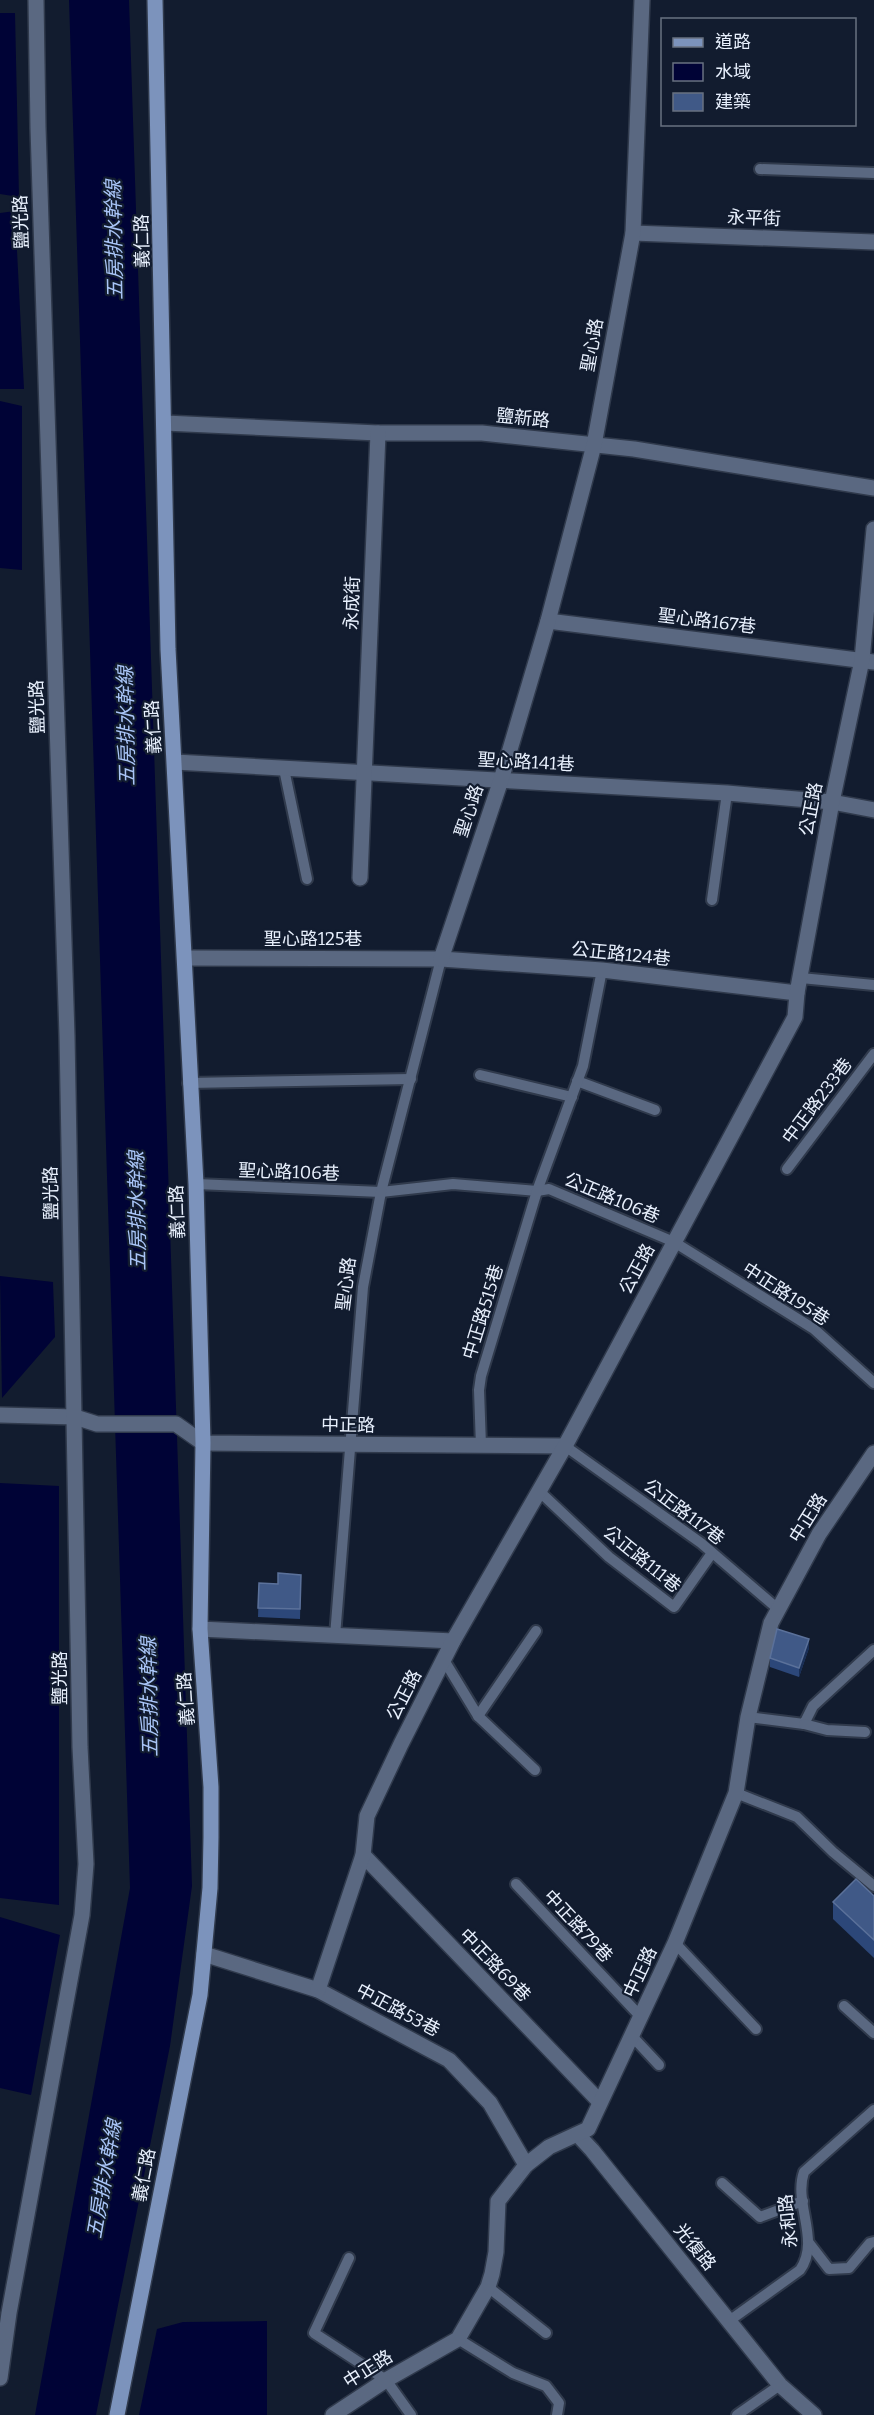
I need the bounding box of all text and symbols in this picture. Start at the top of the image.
legend [661,18,856,126]
text: 道路 [715,31,751,53]
text: 水域 [715,61,751,83]
text: 建築 [715,91,751,113]
water label: 五房排水幹線 [101,178,127,300]
street label: 鹽光路 [9,195,33,249]
street label: 永平街 [727,206,781,230]
street label: 義仁路 [131,214,153,268]
street label: 聖心路 [576,317,608,373]
street label: 鹽新路 [495,404,551,432]
street label: 永成街 [340,576,364,630]
street label: 聖心路167巷 [657,604,757,638]
water label: 五房排水幹線 [113,664,139,786]
street label: 鹽光路 [25,680,49,734]
street label: 義仁路 [141,699,165,755]
street label: 聖心路141巷 [477,748,575,776]
street label: 公正路 [795,780,827,838]
street label: 聖心路 [450,782,488,840]
street label: 聖心路125巷 [264,928,362,950]
street label: 公正路124巷 [570,938,672,970]
street label: 中正路233巷 [778,1054,856,1148]
water label: 五房排水幹線 [124,1149,150,1271]
street label: 聖心路106巷 [238,1159,340,1185]
street label: 鹽光路 [40,1166,62,1220]
street label: 公正路106巷 [561,1168,663,1228]
street label: 義仁路 [165,1185,189,1239]
street label: 公正路 [615,1240,659,1298]
street label: 聖心路 [332,1256,360,1312]
street label: 中正路195巷 [738,1258,834,1330]
street label: 中正路515巷 [458,1262,508,1362]
street label: 中正路 [321,1414,375,1436]
street label: 公正路117巷 [639,1474,729,1550]
street label: 中正路 [784,1489,832,1547]
street label: 公正路111巷 [599,1521,685,1597]
water label: 五房排水幹線 [136,1635,162,1757]
street label: 鹽光路 [49,1651,71,1705]
street label: 公正路 [382,1666,426,1724]
street label: 義仁路 [173,1671,199,1727]
street label: 中正路79巷 [539,1885,617,1967]
street label: 中正路69巷 [455,1924,535,2006]
street label: 中正路 [619,1943,661,2001]
street label: 中正路53巷 [352,1979,444,2041]
water label: 五房排水幹線 [82,2116,127,2240]
street label: 義仁路 [128,2146,160,2204]
street label: 永和路 [774,2193,802,2249]
street label: 光復路 [669,2219,721,2275]
street label: 中正路 [339,2345,397,2393]

